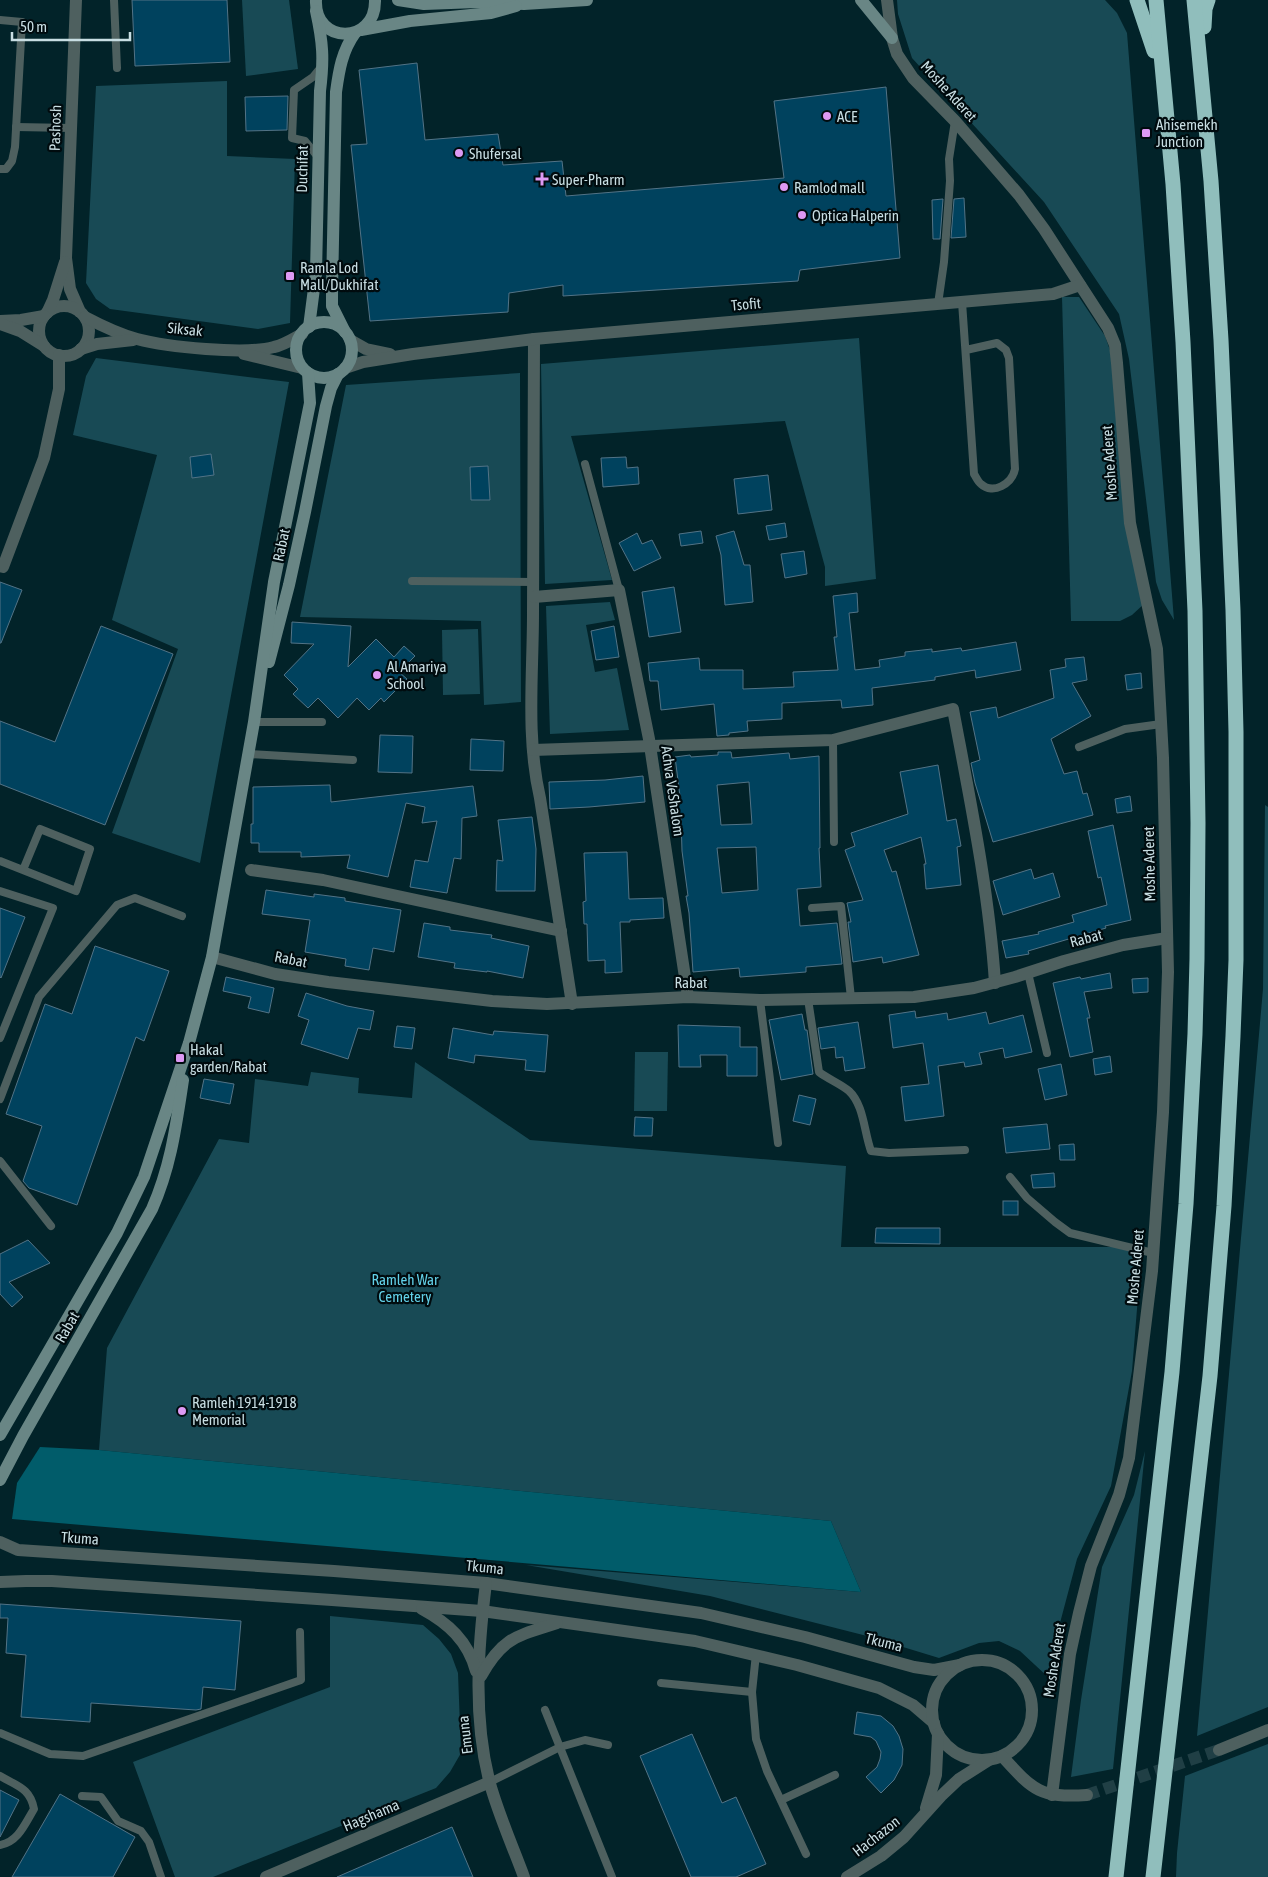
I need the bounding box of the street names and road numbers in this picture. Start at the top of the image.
street label: Moshe Aderet [917,57,981,125]
street label: Pashosh [46,105,64,151]
street label: Duchifat [293,145,311,193]
street label: Tsofit [730,294,762,314]
street label: Siksak [167,319,204,339]
street label: Moshe Aderet [1098,425,1120,501]
street label: Rabat [269,527,293,563]
street label: Achva VeShalom [658,745,688,837]
street label: Moshe Aderet [1140,826,1158,902]
street label: Rabat [1068,926,1104,950]
street label: Rabat [273,948,309,970]
street label: Rabat [675,974,707,991]
street label: Moshe Aderet [1123,1229,1147,1305]
street label: Rabat [51,1309,83,1345]
street label: Tkuma [61,1528,100,1548]
street label: Tkuma [465,1557,505,1577]
street label: Moshe Aderet [1040,1621,1068,1699]
street label: Tkuma [864,1629,904,1655]
street label: Emuna [454,1715,476,1755]
street label: Hagshama [340,1796,402,1834]
street label: Hachazon [849,1812,903,1860]

